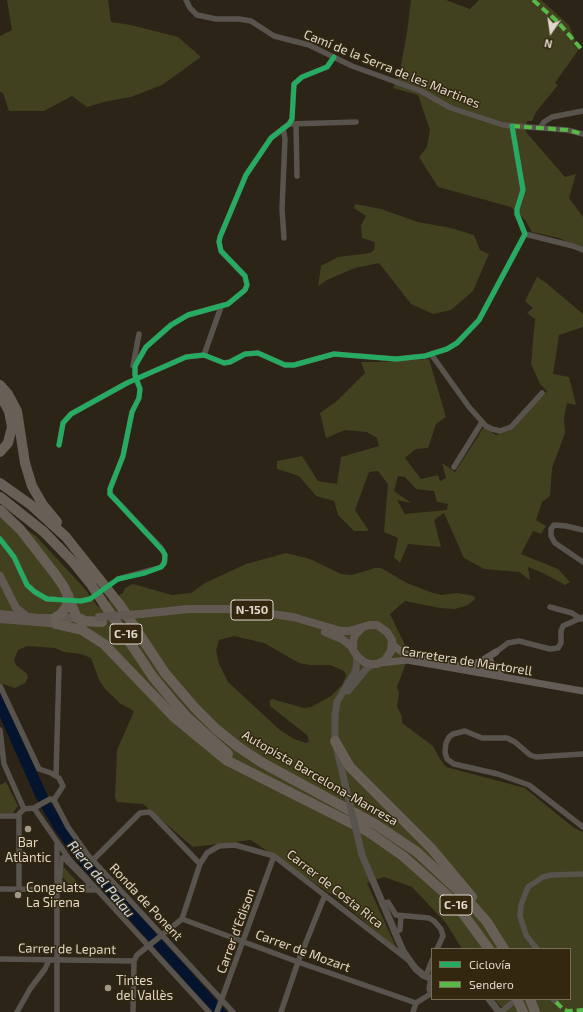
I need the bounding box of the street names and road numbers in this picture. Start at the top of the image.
street label: Camí de la Serra de les Martines [302,26,482,112]
road number: N-150 [231,600,273,620]
road number: C-16 [110,624,142,644]
street label: Carretera de Martorell [401,643,533,679]
street label: Autopista Barcelona-Manresa [239,727,401,829]
street label: Carrer de Costa Rica [284,846,386,932]
street label: Ronda de Ponent [106,860,186,944]
street label: Carrer d'Edison [213,886,259,976]
road number: C-16 [440,895,472,915]
street label: Carrer de Mozart [253,927,353,975]
street label: Carrer de Lepant [18,940,116,958]

